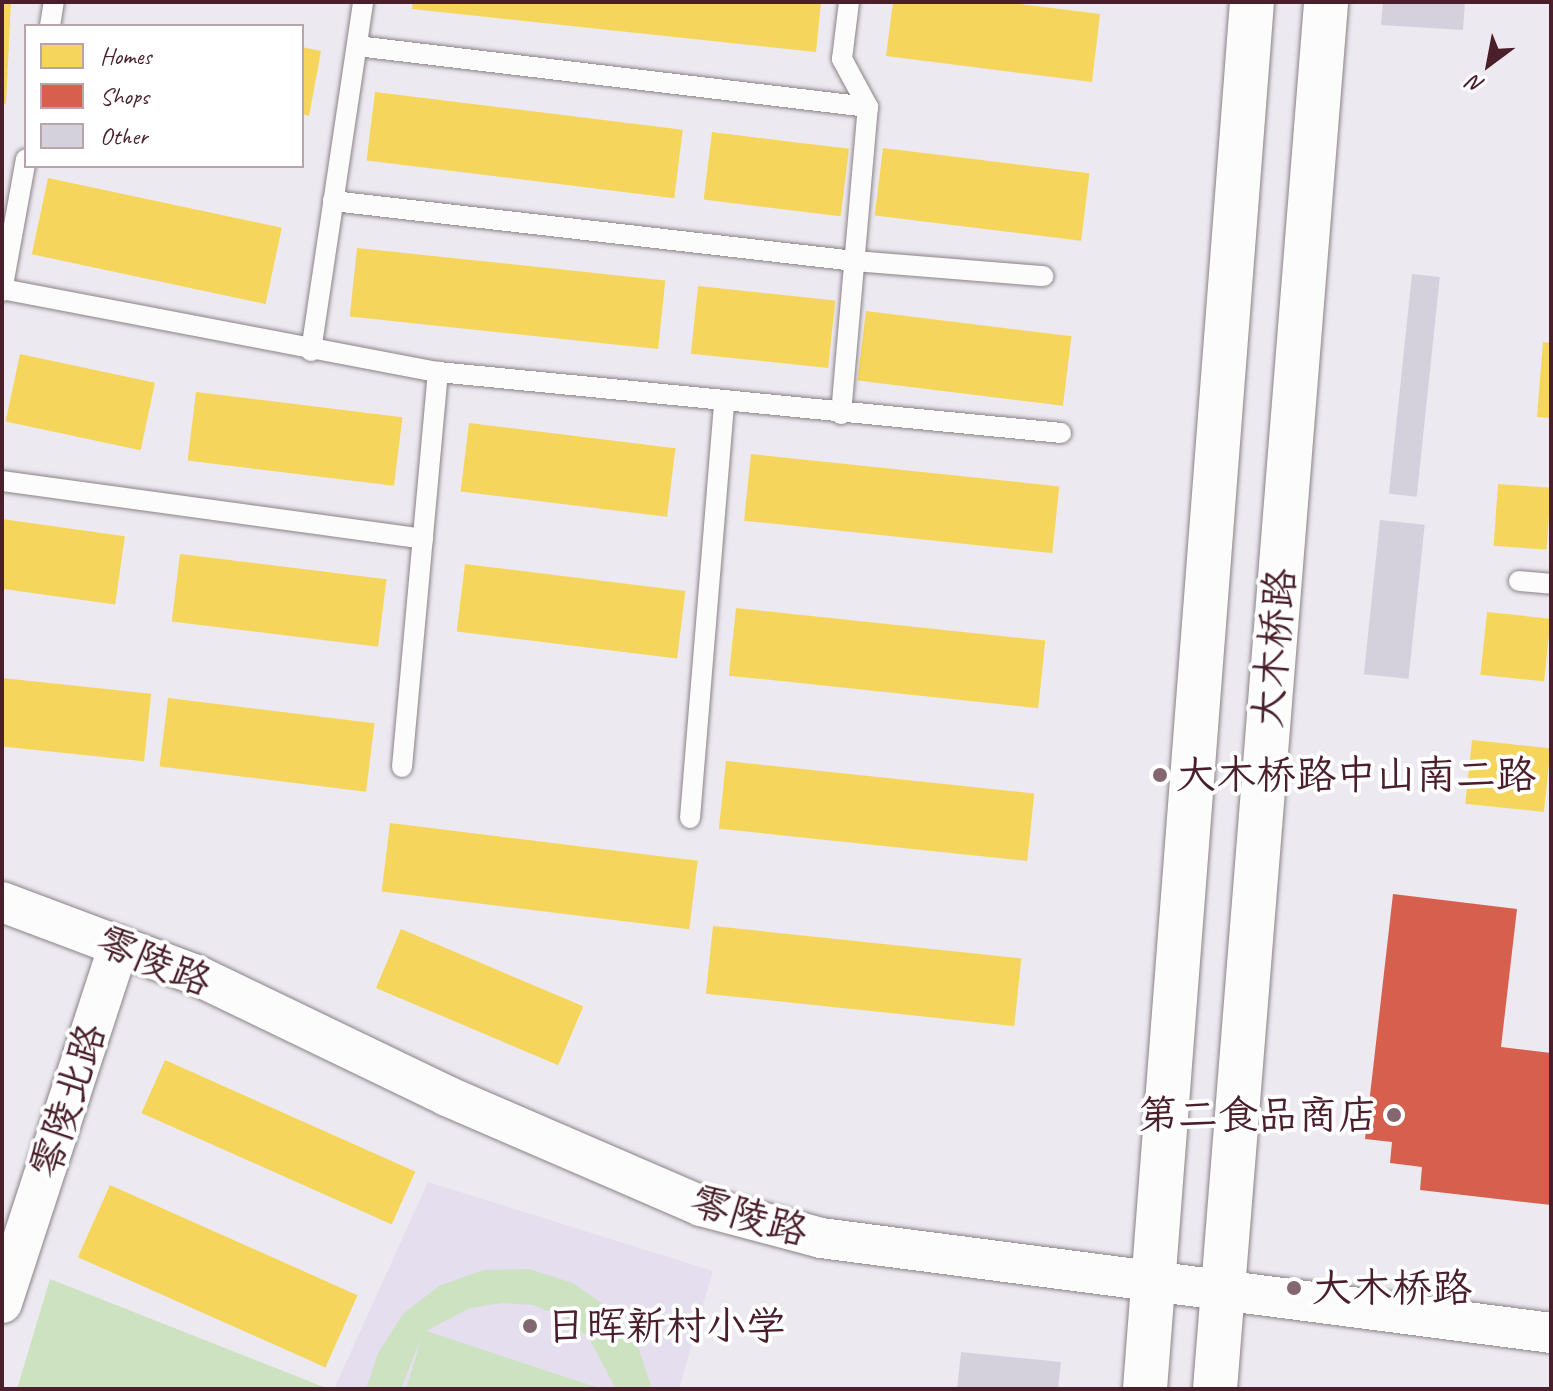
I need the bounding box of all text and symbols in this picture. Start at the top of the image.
legend [24,24,304,168]
north arrow [1449,24,1529,104]
text: Homes [100,41,151,71]
text: N [1463,69,1489,100]
text: Shops [100,81,149,111]
text: Other [100,121,148,151]
street label: 大木桥路 [1243,566,1305,730]
place label: 大木桥路中山南二路 [1176,751,1536,799]
marker: 大木桥路中山南二路 [1151,766,1169,784]
street label: 零陵路 [89,916,219,1006]
street label: 零陵北路 [20,1017,116,1185]
place label: 第二食品商店 [1138,1091,1378,1139]
marker: 第二食品商店 [1385,1106,1403,1124]
street label: 零陵路 [685,1176,813,1256]
place label: 大木桥路 [1312,1264,1472,1312]
marker: 大木桥路 [1283,1277,1305,1299]
place label: 日晖新村小学 [546,1302,786,1350]
marker: 日晖新村小学 [521,1317,539,1335]

